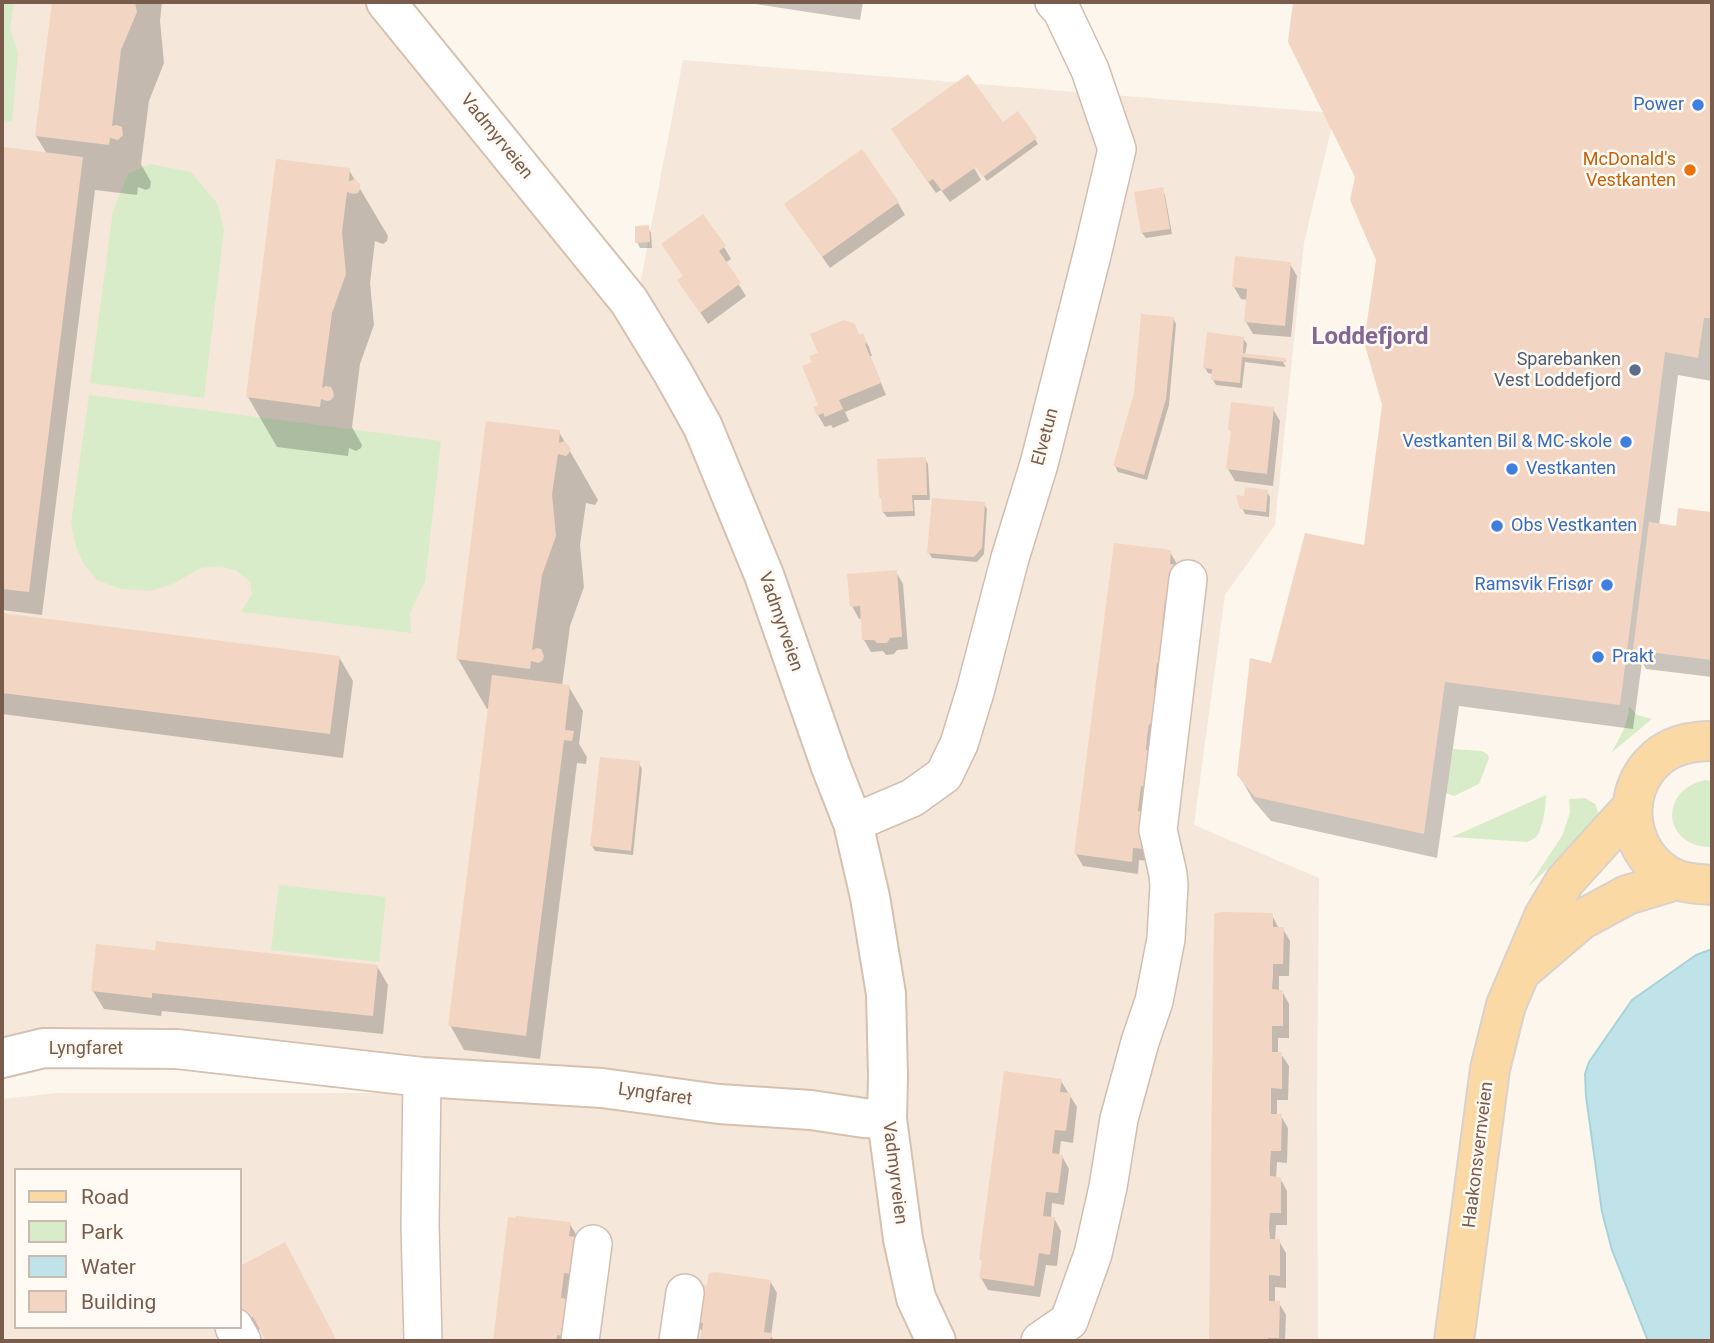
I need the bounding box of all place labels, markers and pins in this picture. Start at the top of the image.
place label: Power [1633,94,1684,116]
marker: Power [1690,97,1706,113]
place label: McDonald's Vestkanten [1583,149,1676,192]
marker: McDonald's Vestkanten [1682,162,1698,178]
place label: Sparebanken Vest Loddefjord [1494,349,1621,392]
marker: Sparebanken Vest Loddefjord [1627,362,1643,378]
place label: Vestkanten Bil & MC-skole [1402,431,1612,453]
marker: Vestkanten Bil & MC-skole [1618,434,1634,450]
place label: Vestkanten [1526,458,1616,480]
marker: Vestkanten [1504,461,1520,477]
place label: Obs Vestkanten [1511,515,1637,537]
marker: Obs Vestkanten [1489,518,1505,534]
place label: Ramsvik Frisør [1475,574,1593,596]
marker: Ramsvik Frisør [1599,577,1615,593]
place label: Prakt [1612,646,1654,668]
marker: Prakt [1590,649,1606,665]

